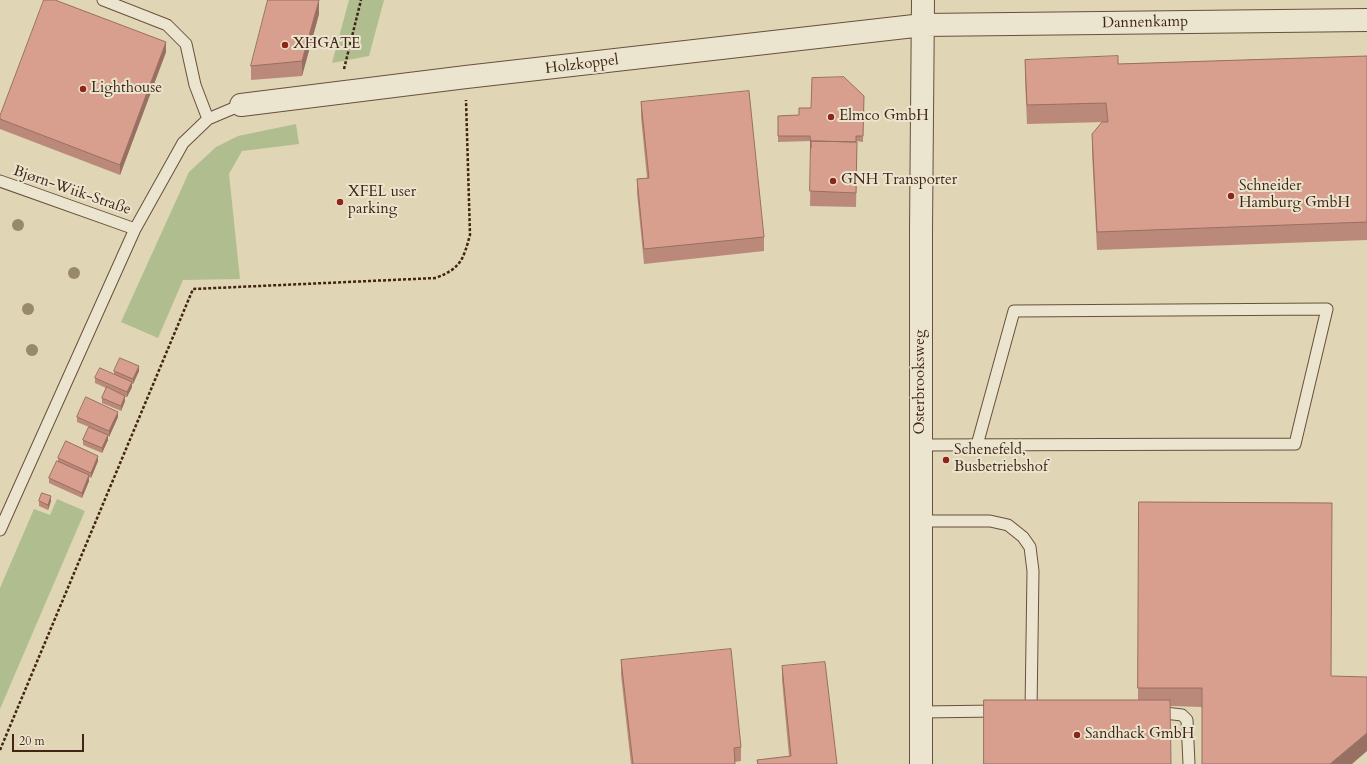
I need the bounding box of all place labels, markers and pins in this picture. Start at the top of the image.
place label: XHGATE [293,36,360,54]
marker: XHGATE [280,40,290,50]
place label: Lighthouse [91,80,162,98]
marker: Lighthouse [78,84,88,94]
place label: Elmco GmbH [839,108,929,126]
marker: Elmco GmbH [826,112,836,122]
place label: GNH Transporter [841,172,957,190]
marker: GNH Transporter [828,176,838,186]
place label: Schneider Hamburg GmbH [1239,178,1350,213]
place label: XFEL user parking [348,184,416,219]
marker: Schneider Hamburg GmbH [1226,191,1236,201]
marker: XFEL user parking [335,197,345,207]
place label: Schenefeld, Busbetriebshof [954,442,1048,477]
marker: Schenefeld, Busbetriebshof [941,455,951,465]
place label: Sandhack GmbH [1085,726,1194,744]
marker: Sandhack GmbH [1072,730,1082,740]

